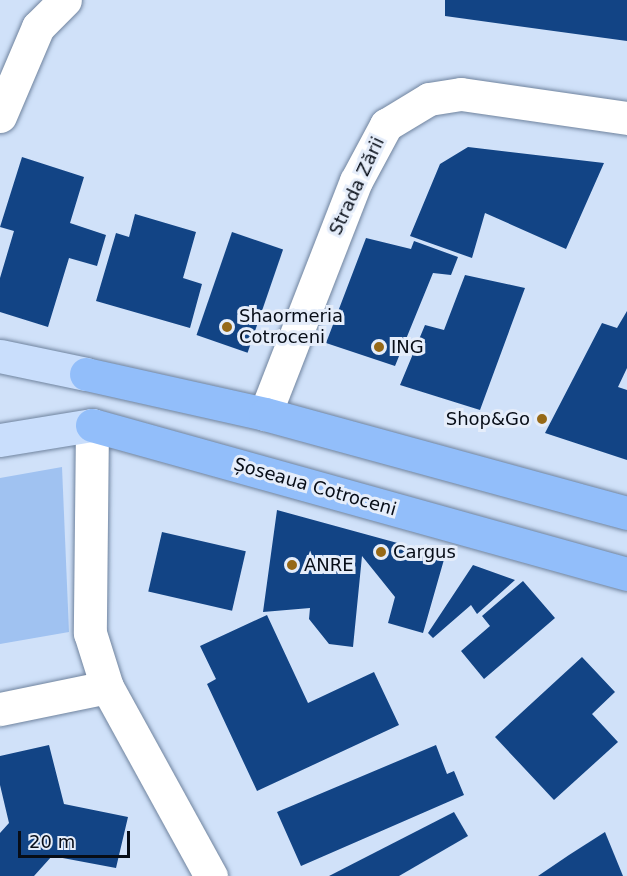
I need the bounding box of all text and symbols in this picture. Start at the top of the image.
street label: Strada Zării [325,133,389,239]
place label: Shaormeria Cotroceni [239,306,343,348]
marker: Shaormeria Cotroceni [220,320,234,334]
place label: ING [391,336,424,358]
marker: ING [372,340,386,354]
place label: Shop&Go [446,408,530,430]
marker: Shop&Go [535,412,549,426]
street label: Șoseaua Cotroceni [231,453,399,521]
place label: Cargus [393,541,456,563]
marker: Cargus [374,545,388,559]
place label: ANRE [304,554,354,576]
marker: ANRE [285,558,299,572]
scale bar [21,819,134,857]
text: 20 m [29,831,75,852]

